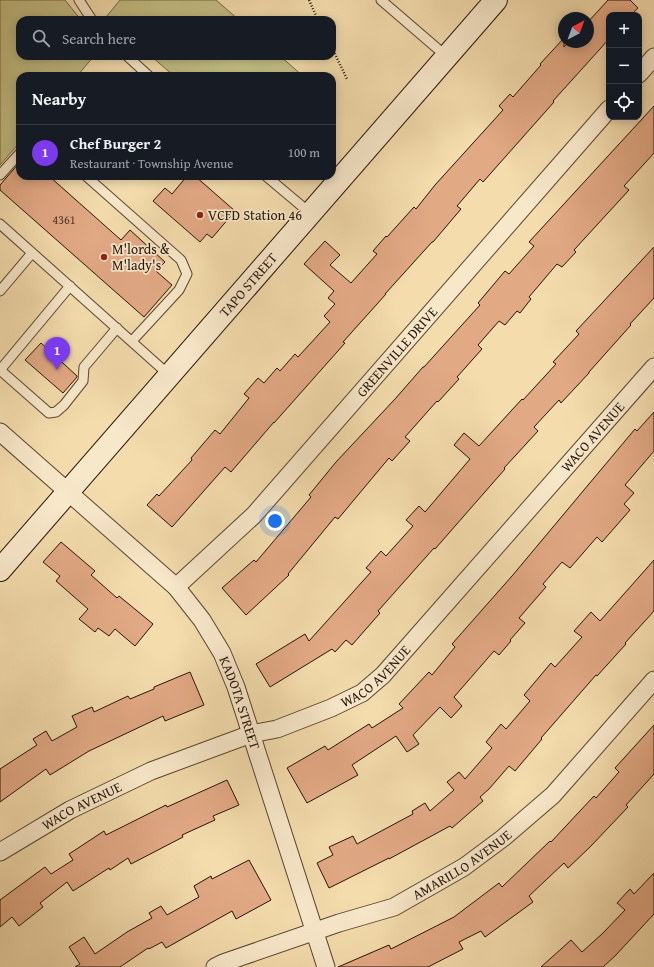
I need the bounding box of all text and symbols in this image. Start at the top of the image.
north arrow [558,12,594,48]
map controls [606,12,642,120]
button: + [606,12,642,48]
search box [16,16,336,60]
icon: search [30,27,52,49]
text: Search here [62,28,136,49]
button: − [606,48,642,84]
button: locate [606,84,642,120]
text: Nearby [32,86,86,111]
text: Chef Burger 2 [70,133,161,154]
text: 1 [42,143,48,162]
text: 100 m [288,143,320,162]
text: Restaurant · Township Avenue [70,154,233,173]
place label: VCFD Station 46 [208,205,302,225]
marker: VCFD Station 46 [195,210,205,220]
house number: 4361 [52,211,76,228]
place label: M'lords & M'lady's [112,239,170,275]
street label: TAPO STREET [215,248,282,321]
marker: M'lords & M'lady's [99,252,109,262]
street label: GREENVILLE DRIVE [352,302,442,401]
pin: 1 [44,337,70,370]
street label: WACO AVENUE [556,397,629,476]
your location [265,511,285,531]
street label: WACO AVENUE [337,641,415,712]
street label: KADOTA STREET [214,653,265,752]
street label: WACO AVENUE [38,777,125,835]
street label: AMARILLO AVENUE [409,825,516,905]

